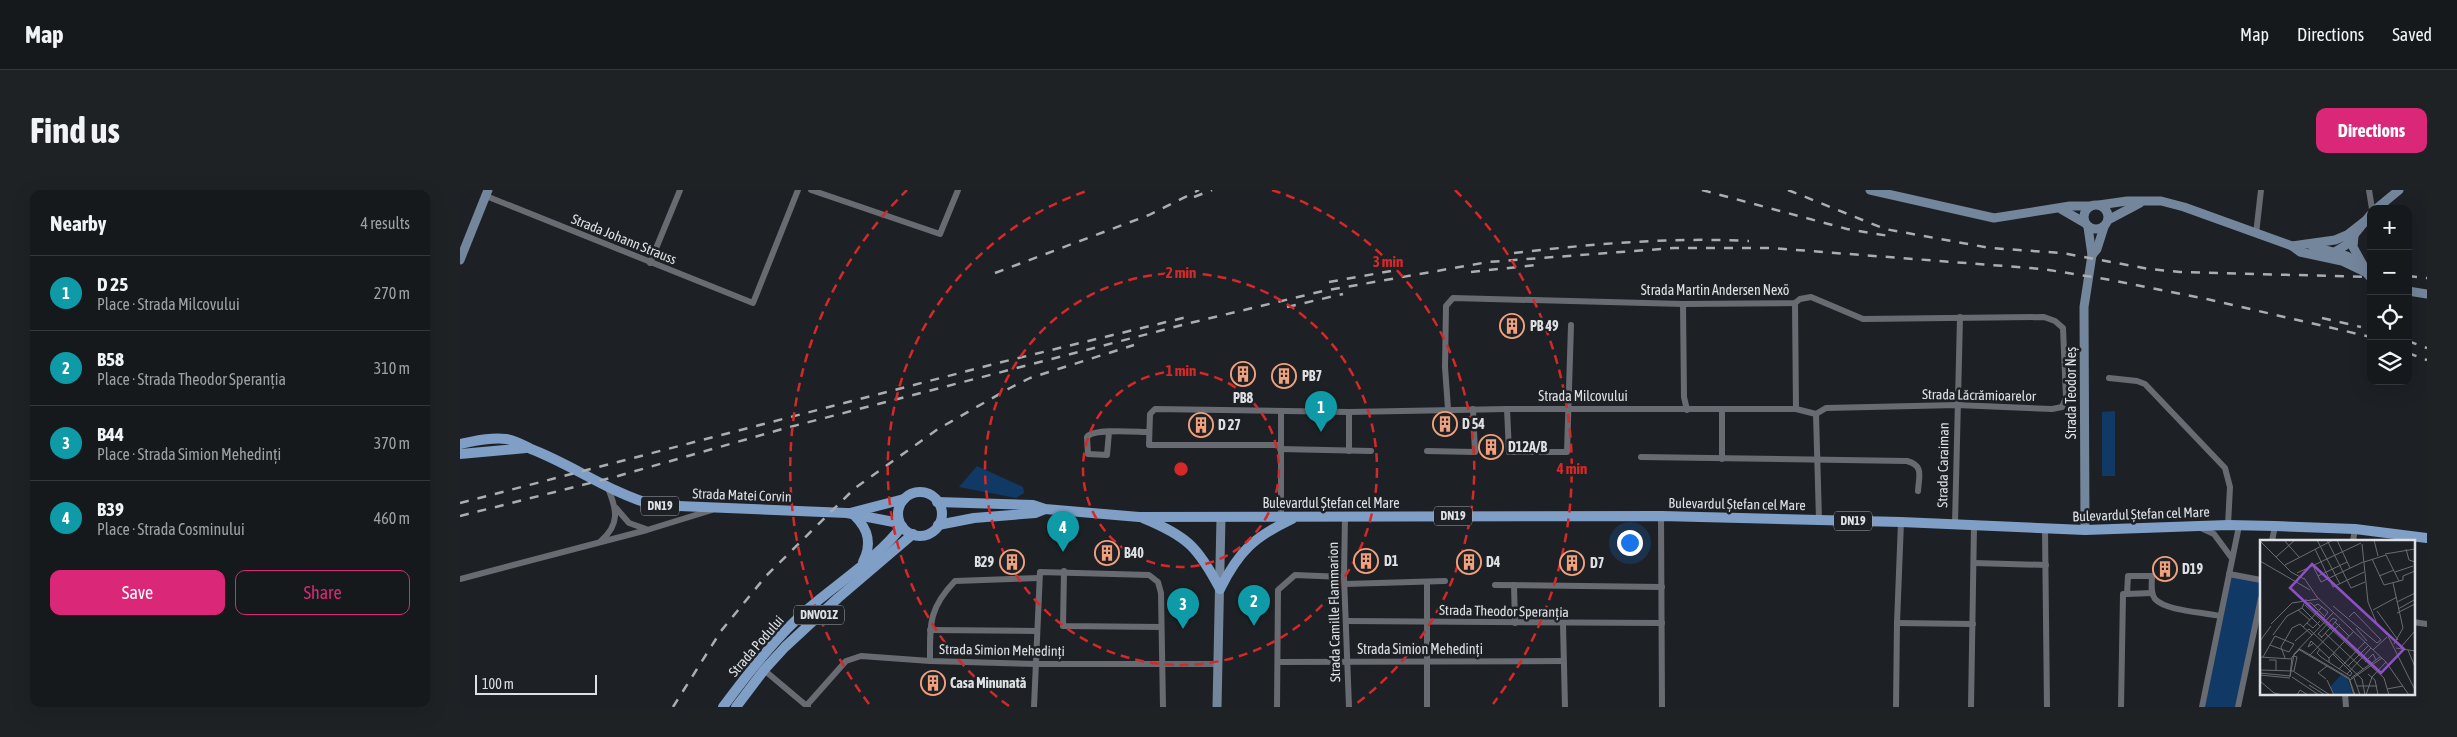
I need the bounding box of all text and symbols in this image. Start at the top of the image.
text: Map [25,21,64,48]
text: Map [2240,24,2269,45]
text: Directions [2297,24,2364,45]
text: Saved [2392,24,2432,45]
button: Directions [2316,108,2427,153]
text: Find us [30,110,120,150]
map controls [2367,205,2412,385]
button: + [2367,205,2412,250]
text: Nearby [50,211,106,235]
street label: Strada Johann Strauss [569,211,679,267]
text: 4 results [360,214,410,232]
button: − [2367,250,2412,295]
text: 3 min [1373,253,1403,270]
text: 2 min [1166,264,1196,281]
text: D 25 [97,273,128,295]
street label: Strada Martin Andersen Nexö [1641,282,1789,298]
text: 1 [62,284,70,302]
text: 270 m [374,284,410,302]
text: Place · Strada Milcovului [97,295,240,313]
button: locate [2367,295,2412,340]
building icon: PB 49 [1499,313,1525,339]
place label: PB 49 [1530,318,1559,334]
button: layers [2367,340,2412,385]
street label: Strada Teodor Neș [2063,347,2079,439]
text: B58 [97,348,124,370]
text: 2 [62,359,70,377]
text: 310 m [374,359,410,377]
building icon: PB8 [1230,361,1256,387]
text: 1 min [1166,362,1196,379]
building icon: PB7 [1271,363,1297,389]
place label: PB7 [1302,368,1322,384]
text: Place · Strada Theodor Speranția [97,370,286,388]
street label: Strada Lăcrămioarelor [1922,386,2037,404]
street label: Strada Milcovului [1538,388,1628,404]
place label: PB8 [1233,390,1253,406]
pin: 1 [1305,391,1337,432]
building icon: D 54 [1432,411,1458,437]
building icon: D 27 [1188,412,1214,438]
place label: D 54 [1462,416,1485,432]
place label: D 27 [1218,417,1241,433]
street label: Strada Caraiman [1934,422,1952,508]
text: B44 [97,423,124,445]
text: 3 [62,434,70,452]
text: 370 m [374,434,410,452]
building icon: D12A/B [1478,434,1504,460]
place label: D12A/B [1508,439,1548,455]
text: Place · Strada Simion Mehedinți [97,445,281,463]
centre of rings [1172,460,1190,478]
text: 4 min [1556,460,1587,477]
street label: Strada Matei Corvin [692,485,792,505]
street label: Bulevardul Ștefan cel Mare [1262,495,1400,511]
street label: Bulevardul Ștefan cel Mare [1668,495,1806,513]
road number: DN19 [641,496,679,516]
text: B39 [97,498,124,520]
street label: Bulevardul Ștefan cel Mare [2072,504,2210,524]
road number: DN19 [1434,506,1472,526]
text: 4 [62,509,70,527]
text: 460 m [374,509,410,527]
pin: 4 [1047,511,1079,552]
road number: DN19 [1834,512,1872,531]
text: Place · Strada Cosminului [97,520,245,538]
your location [1617,530,1643,556]
building icon: B40 [1094,540,1120,566]
inset map [2260,540,2414,694]
street label: Strada Camille Flammarion [1325,542,1343,682]
place label: B40 [1124,545,1144,561]
building icon: D1 [1353,548,1379,574]
building icon: B29 [999,549,1025,575]
building icon: D4 [1456,549,1482,575]
building icon: D7 [1559,550,1585,576]
place label: D1 [1384,553,1399,569]
place label: B29 [974,554,994,570]
place label: D4 [1486,554,1501,570]
place label: D7 [1590,555,1604,571]
building icon: D19 [2152,556,2178,582]
place label: D19 [2182,561,2203,577]
button: Save [50,570,225,615]
button: Share [235,570,410,615]
pin: 2 [1238,585,1270,626]
pin: 3 [1167,588,1199,629]
street label: Strada Theodor Speranția [1439,602,1569,620]
road number: DNVO1Z [794,606,844,624]
street label: Strada Podului [725,612,787,680]
street label: Strada Simion Mehedinți [939,641,1065,659]
street label: Strada Simion Mehedinți [1357,641,1483,657]
building icon: Casa Minunată [920,670,946,696]
scale bar [475,672,598,695]
place label: Casa Minunată [950,675,1027,691]
text: 100 m [482,676,514,692]

